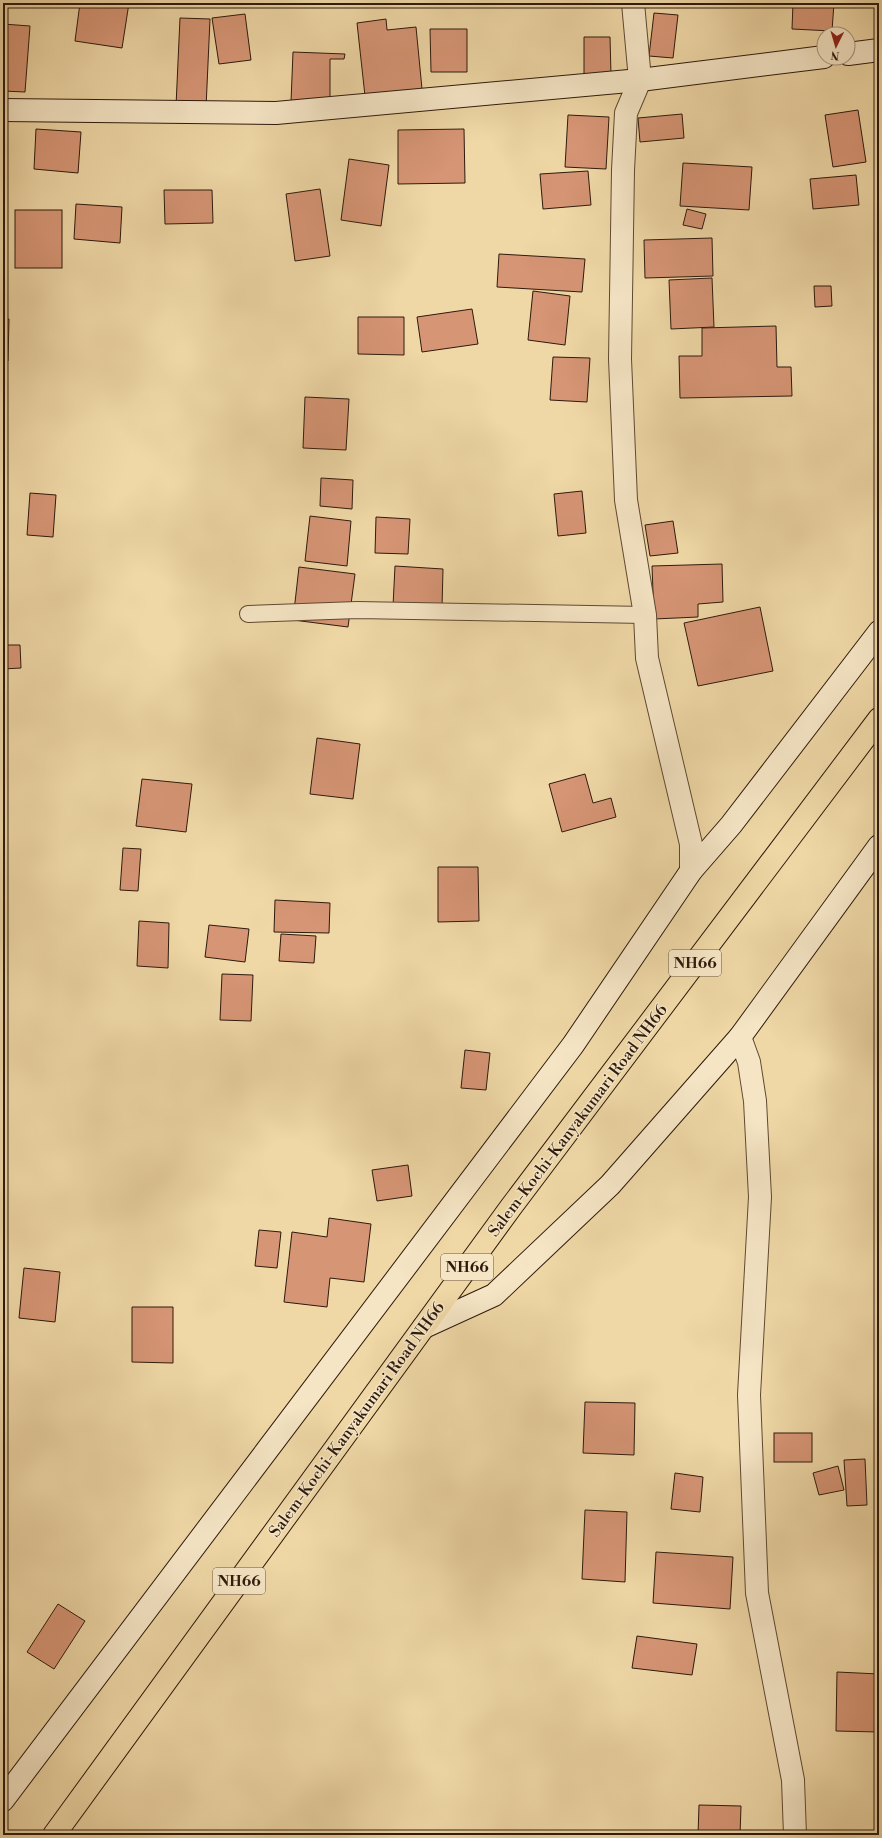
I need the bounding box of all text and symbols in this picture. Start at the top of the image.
north arrow [816,26,856,66]
text: N [830,48,840,62]
road number: NH66 [669,950,721,976]
street label: Salem-Kochi-Kanyakumari Road NH66 [484,1000,672,1241]
road number: NH66 [441,1254,493,1280]
street label: Salem-Kochi-Kanyakumari Road NH66 [265,1298,449,1541]
road number: NH66 [213,1568,265,1594]

